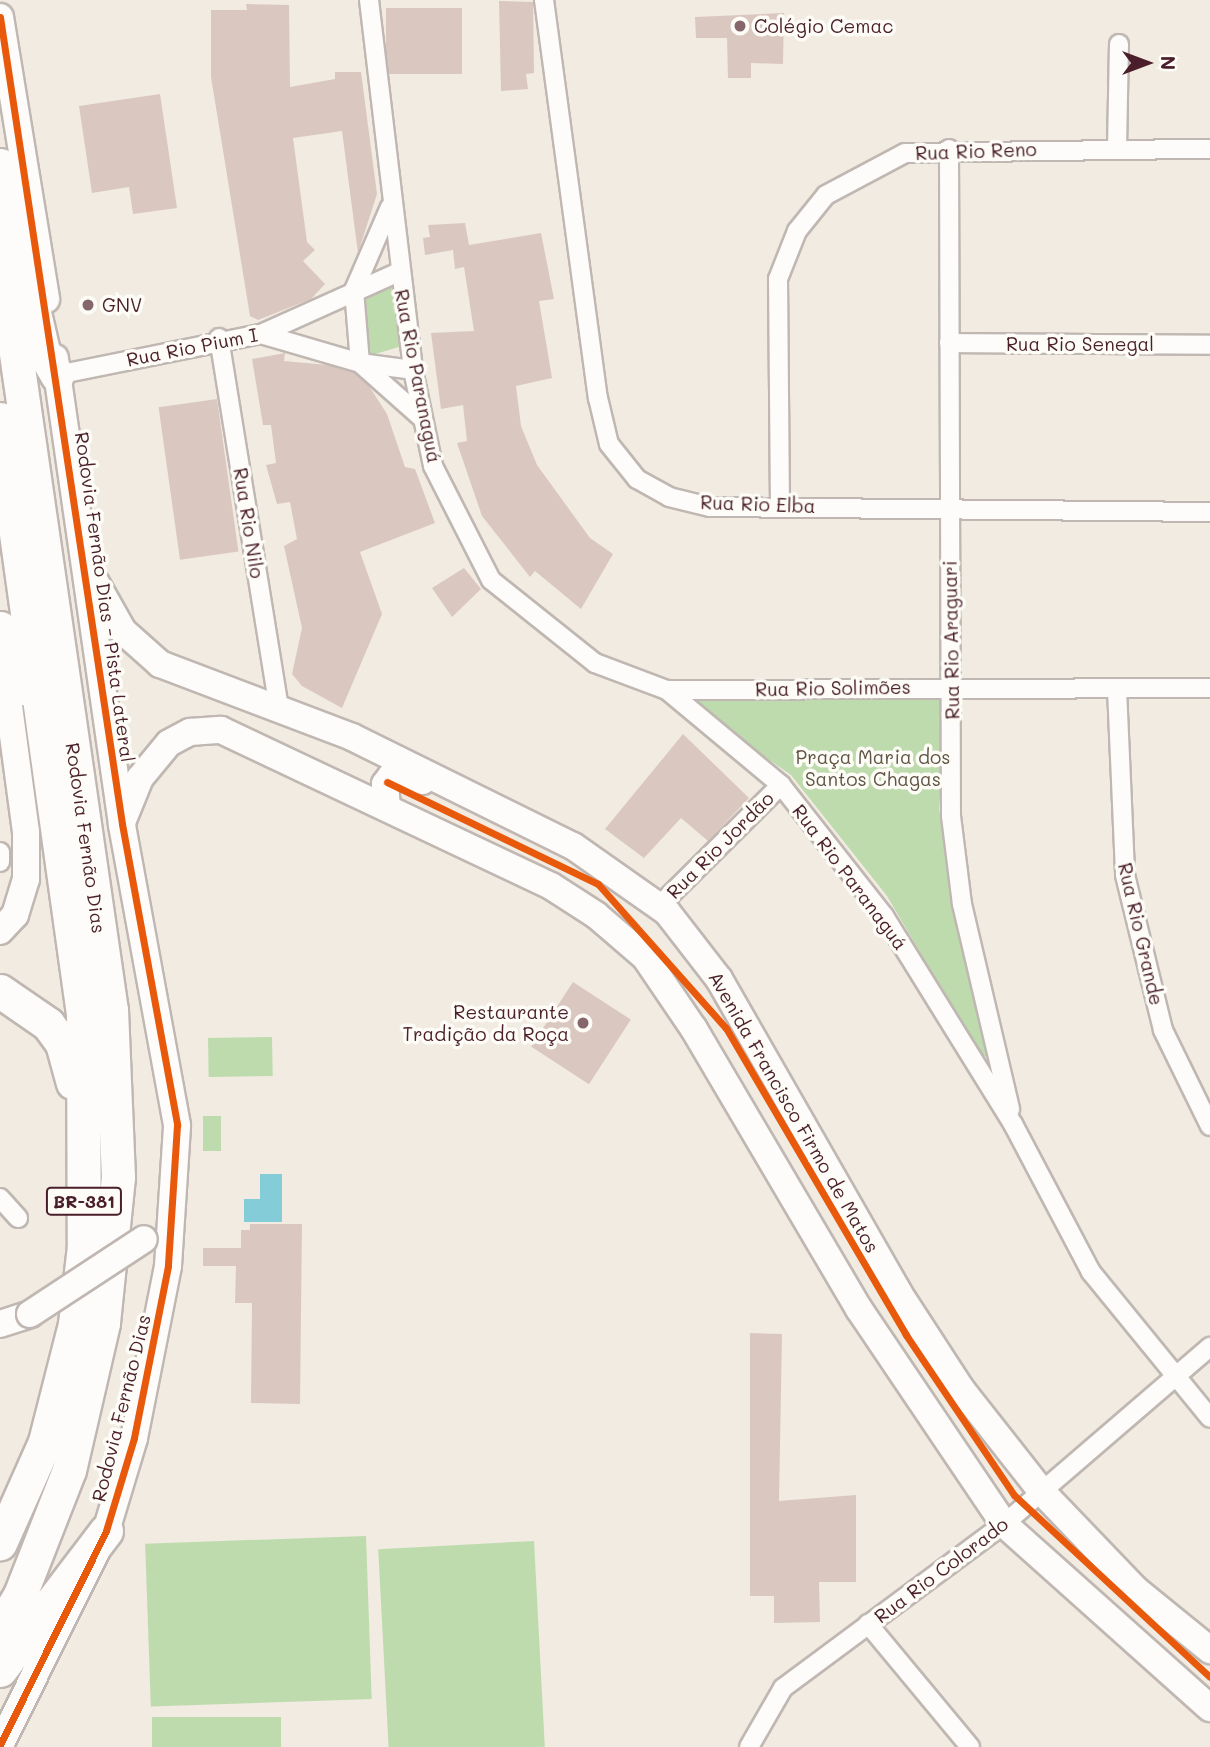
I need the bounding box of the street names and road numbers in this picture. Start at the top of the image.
street label: Rua Rio Reno [915,137,1037,165]
street label: Rua Rio Paranaguá [390,287,446,465]
street label: Rua Rio Pium I [124,323,260,371]
street label: Rua Rio Senegal [1006,333,1154,355]
street label: Rodovia Fernão Dias - Pista Lateral [71,430,139,764]
street label: Rua Rio Nilo [229,466,269,580]
street label: Rua Rio Elba [700,491,816,517]
street label: Rua Rio Araguari [938,560,964,720]
street label: Rua Rio Solimões [755,675,911,701]
street label: Rodovia Fernão Dias [61,741,111,935]
street label: Rua Rio Jordão [662,787,778,903]
street label: Rua Rio Paranaguá [788,800,912,954]
street label: Rua Rio Grande [1114,860,1168,1008]
street label: Avenida Francisco Firmo de Matos [704,967,884,1257]
road number: BR-381 [46,1186,122,1216]
street label: Rodovia Fernão Dias [87,1312,155,1504]
street label: Rua Rio Colorado [870,1512,1012,1628]

